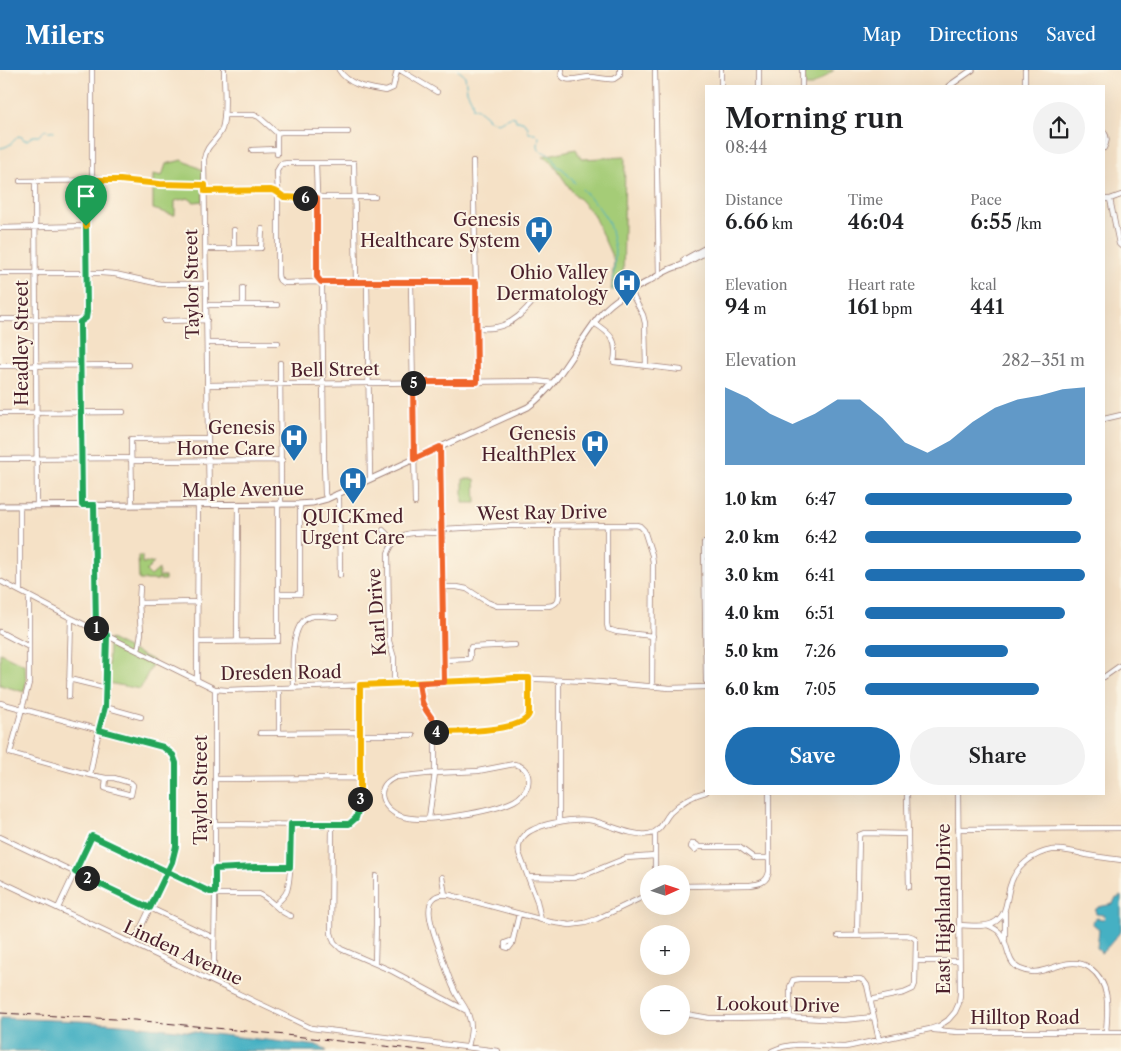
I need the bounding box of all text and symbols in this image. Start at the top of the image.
text: Milers [25,21,105,50]
text: Map [862,24,901,46]
text: Directions [929,24,1018,46]
text: Saved [1046,24,1096,46]
text: Morning run [725,101,904,135]
button: share [1033,102,1085,154]
text: 08:44 [725,137,768,157]
pin [65,175,107,226]
icon: arrive [72,182,100,210]
pin: 6 [292,186,318,210]
text: 6 [301,189,310,207]
text: Distance [725,191,783,209]
text: Time [848,191,883,209]
text: Pace [970,191,1002,209]
place label: Genesis Healthcare System [360,209,520,252]
text: 6.66 [725,209,768,234]
text: 46:04 [848,209,904,234]
text: 6:55 [970,209,1012,234]
hospital icon: Genesis Healthcare System [524,215,554,254]
text: km [768,215,793,233]
text: /km [1012,215,1042,233]
street label: Taylor Street [180,228,204,339]
place label: Ohio Valley Dermatology [496,262,609,305]
hospital icon: Ohio Valley Dermatology [612,268,642,307]
text: Elevation [725,276,788,294]
text: Heart rate [848,276,915,294]
text: kcal [970,276,997,294]
street label: Headley Street [11,279,33,406]
text: 94 [725,294,750,319]
text: 161 [848,294,879,319]
text: 441 [970,294,1004,319]
text: m [750,300,767,318]
text: bpm [879,300,912,318]
text: Elevation [725,350,796,370]
text: 282–351 m [1002,350,1085,370]
street label: Bell Street [290,358,380,382]
pin: 5 [400,370,426,396]
text: 5 [410,374,417,392]
place label: Genesis Home Care [177,417,275,460]
hospital icon: Genesis Home Care [279,423,309,462]
place label: Genesis HealthPlex [481,423,576,466]
hospital icon: Genesis HealthPlex [580,429,610,468]
hospital icon: QUICKmed Urgent Care [338,466,368,505]
street label: Maple Avenue [182,478,304,502]
text: 1.0 km [725,489,777,509]
text: 6:47 [805,489,836,509]
street label: West Ray Drive [476,501,607,525]
place label: QUICKmed Urgent Care [301,506,405,549]
text: 2.0 km [725,527,779,547]
text: 6:42 [805,527,837,547]
text: 3.0 km [725,565,779,585]
text: 6:41 [805,565,835,585]
street label: Karl Drive [363,567,391,657]
text: 4.0 km [725,603,779,623]
text: 6:51 [805,603,834,623]
pin: 1 [84,616,108,640]
text: 1 [93,619,100,637]
text: 5.0 km [725,641,779,661]
text: 7:26 [805,641,836,661]
street label: Dresden Road [220,661,342,685]
text: 6.0 km [725,679,779,699]
text: 7:05 [805,679,836,699]
pin: 4 [424,720,448,744]
text: 4 [432,723,441,741]
button: Save [725,727,900,785]
button: Share [910,727,1085,785]
street label: Taylor Street [190,734,212,845]
pin: 3 [348,786,372,812]
text: 3 [357,790,364,808]
street label: East Highland Drive [933,823,955,995]
north arrow [640,865,690,915]
map controls [640,865,690,1035]
pin: 2 [74,866,100,890]
text: 2 [83,869,92,887]
street label: Linden Avenue [120,916,246,990]
button: + [640,925,690,975]
button: − [640,985,690,1035]
street label: Lookout Drive [716,993,840,1017]
street label: Hilltop Road [970,1007,1080,1029]

